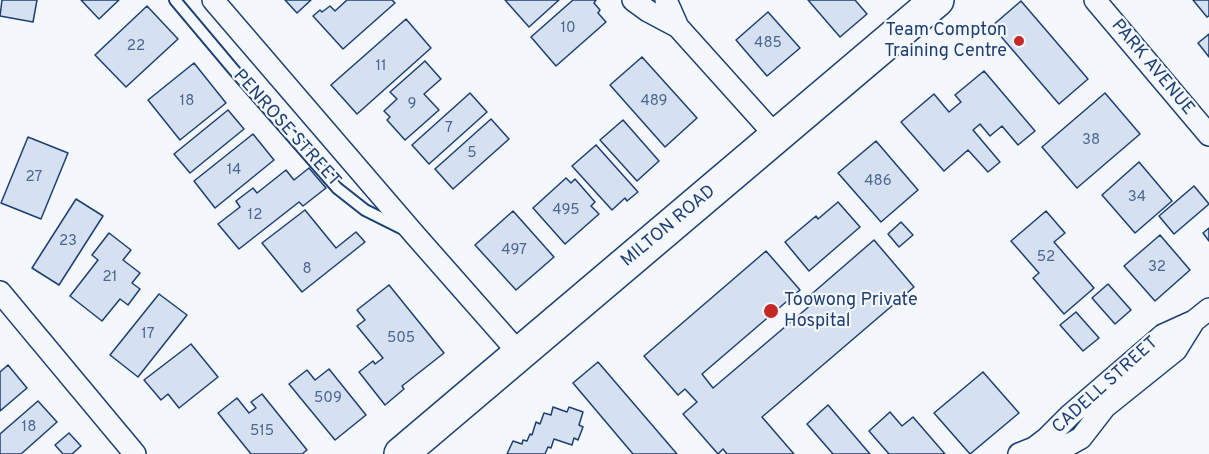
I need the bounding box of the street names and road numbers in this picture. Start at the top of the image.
street label: PARK AVENUE [1106,16,1198,120]
street label: PENROSE STREET [228,66,344,192]
street label: MILTON ROAD [618,181,720,273]
street label: CADELL STREET [1049,333,1163,439]

